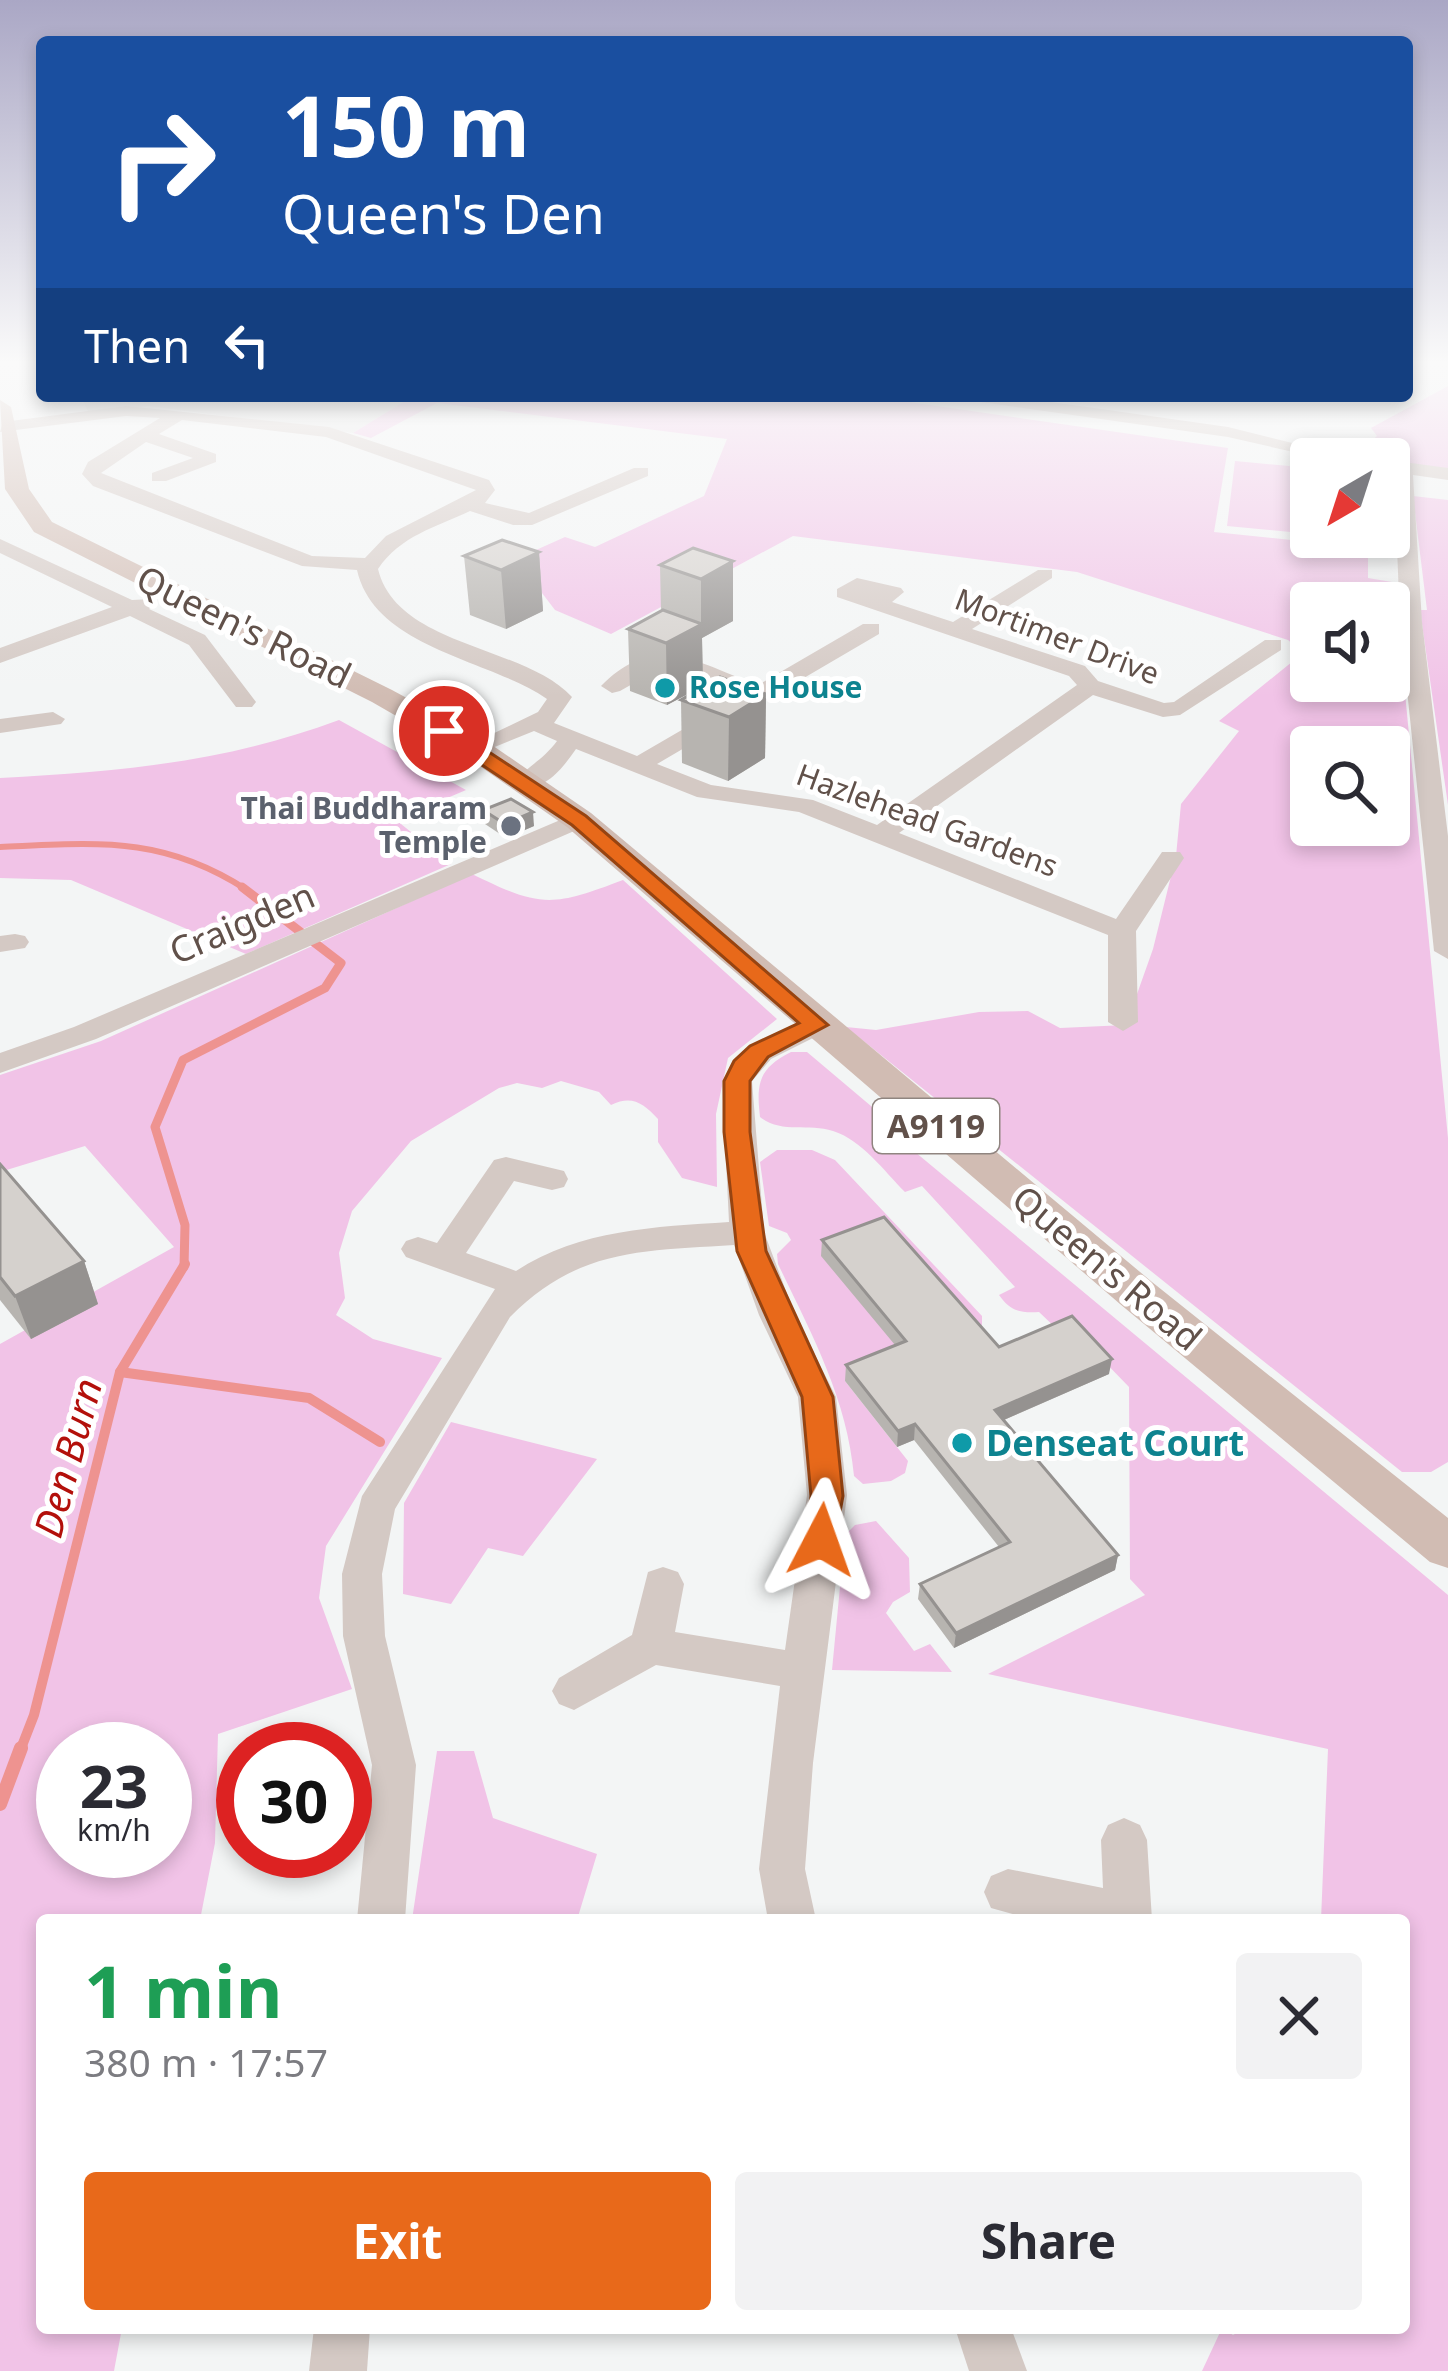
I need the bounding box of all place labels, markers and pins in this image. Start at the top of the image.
place label: Rose House [689,666,862,707]
marker: Rose House [652,675,678,701]
pin [393,680,495,782]
place label: Thai Buddharam Temple [241,787,487,862]
marker: Thai Buddharam Temple [498,813,524,839]
place label: Denseat Court [986,1418,1244,1467]
marker: Denseat Court [949,1430,975,1456]

